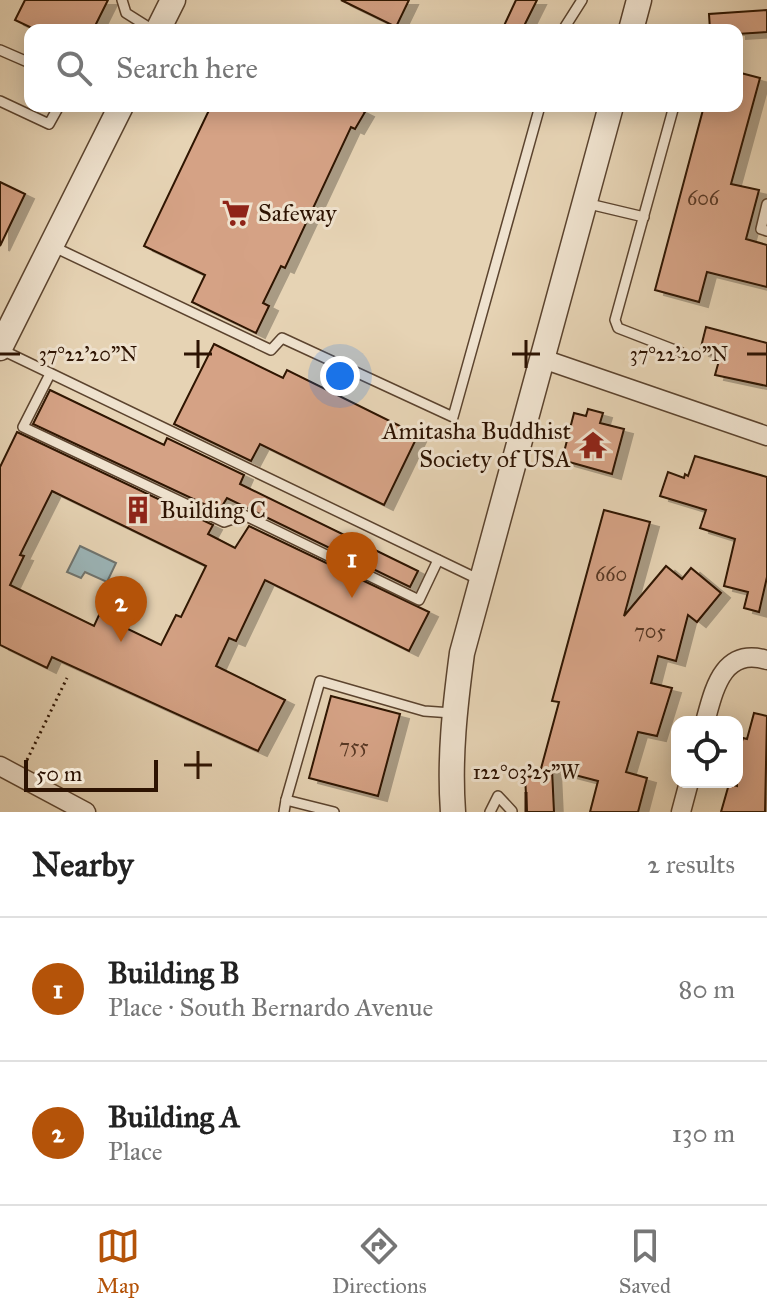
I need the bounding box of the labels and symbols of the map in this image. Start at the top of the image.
house number: 606 [687,186,720,210]
supermarket icon: Safeway [221,198,251,228]
place label: Safeway [258,198,337,228]
text: 37°22'20"N [39,342,137,366]
text: 37°22'20"N [630,342,728,366]
your location [320,356,360,396]
place label: Amitasha Buddhist Society of USA [381,416,572,474]
temple icon: Amitasha Buddhist Society of USA [578,430,608,460]
building icon: Building C [123,495,153,525]
place label: Building C [160,495,266,525]
pin: 1 [326,532,378,598]
house number: 660 [595,562,627,586]
pin: 2 [95,576,147,642]
house number: 705 [634,619,666,643]
house number: 755 [339,734,369,758]
scale bar [24,756,158,792]
text: 122°03'25"W [473,760,580,784]

